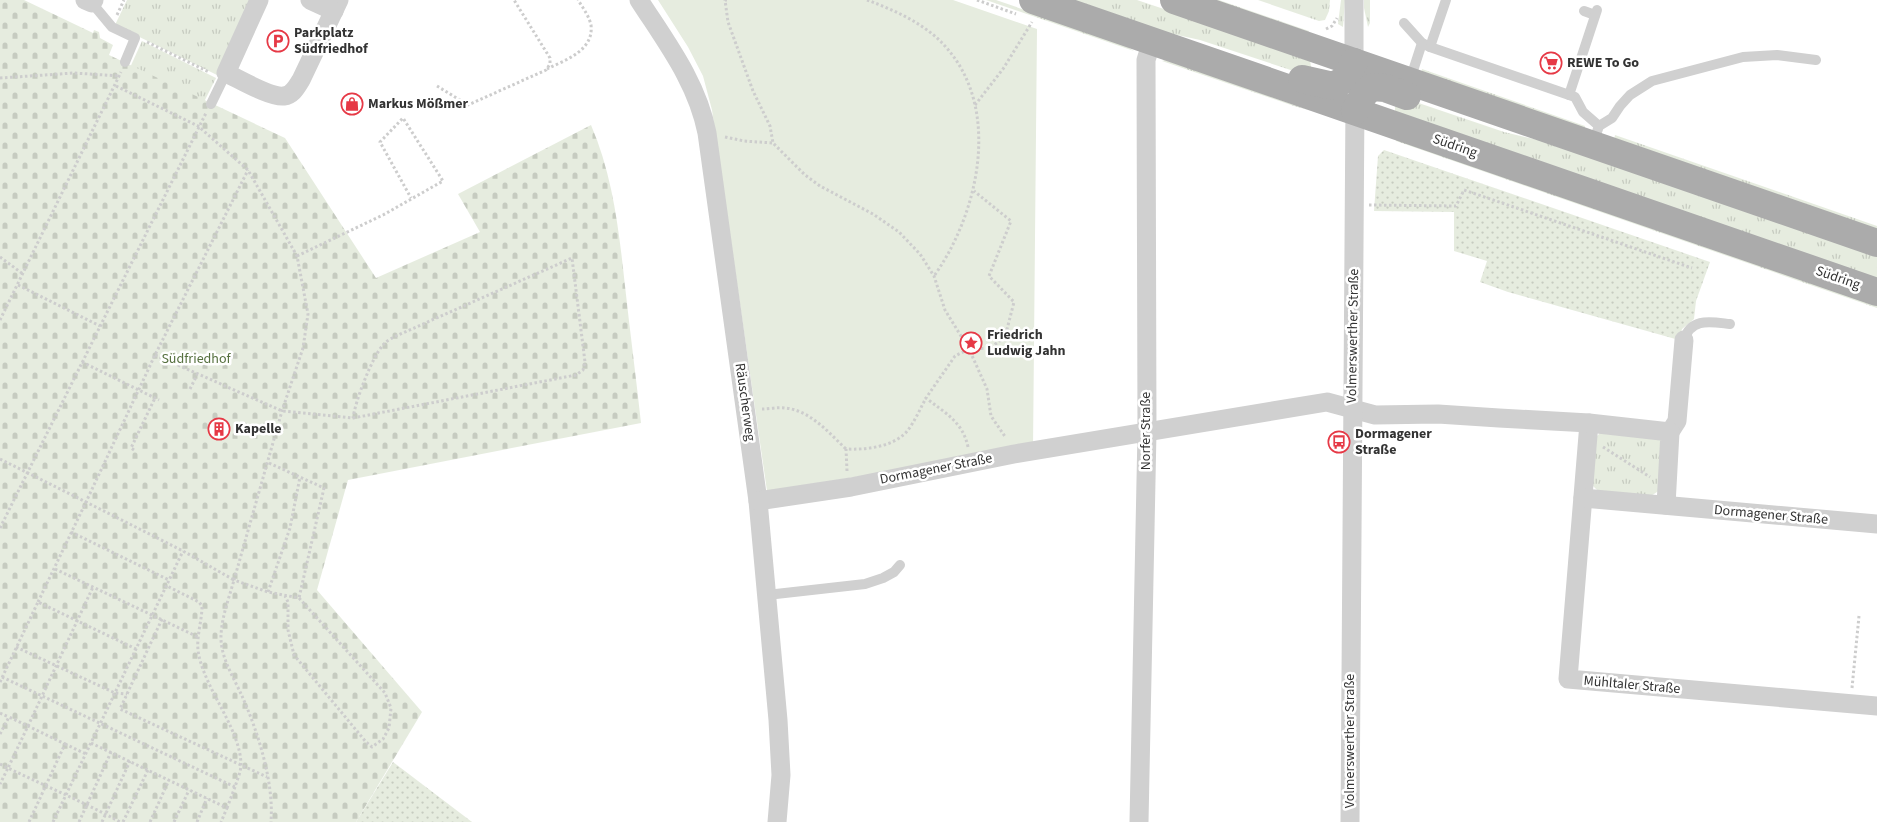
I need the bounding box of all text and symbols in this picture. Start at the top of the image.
place label: Parkplatz Südfriedhof [294,23,369,59]
parking icon: Parkplatz Südfriedhof [266,29,290,53]
supermarket icon: REWE To Go [1539,51,1563,75]
place label: REWE To Go [1567,53,1639,73]
shop icon: Markus Mößmer [340,92,364,116]
place label: Markus Mößmer [368,94,469,114]
street label: Südring [1430,129,1480,163]
street label: Südring [1813,261,1863,295]
street label: Volmerswerther Straße [1342,268,1364,403]
place label: Friedrich Ludwig Jahn [987,325,1066,361]
place icon: Friedrich Ludwig Jahn [959,331,983,355]
park label: Südfriedhof [161,349,232,369]
street label: Räuscherweg [730,362,760,442]
street label: Norfer Straße [1136,392,1156,470]
building icon: Kapelle [207,417,231,441]
place label: Kapelle [235,419,282,439]
place label: Dormagener Straße [1355,424,1432,460]
bus stop icon: Dormagener Straße [1327,430,1351,454]
street label: Dormagener Straße [878,448,994,490]
street label: Dormagener Straße [1713,500,1829,530]
street label: Mühltaler Straße [1583,671,1681,699]
street label: Volmerswerther Straße [1340,674,1360,808]

